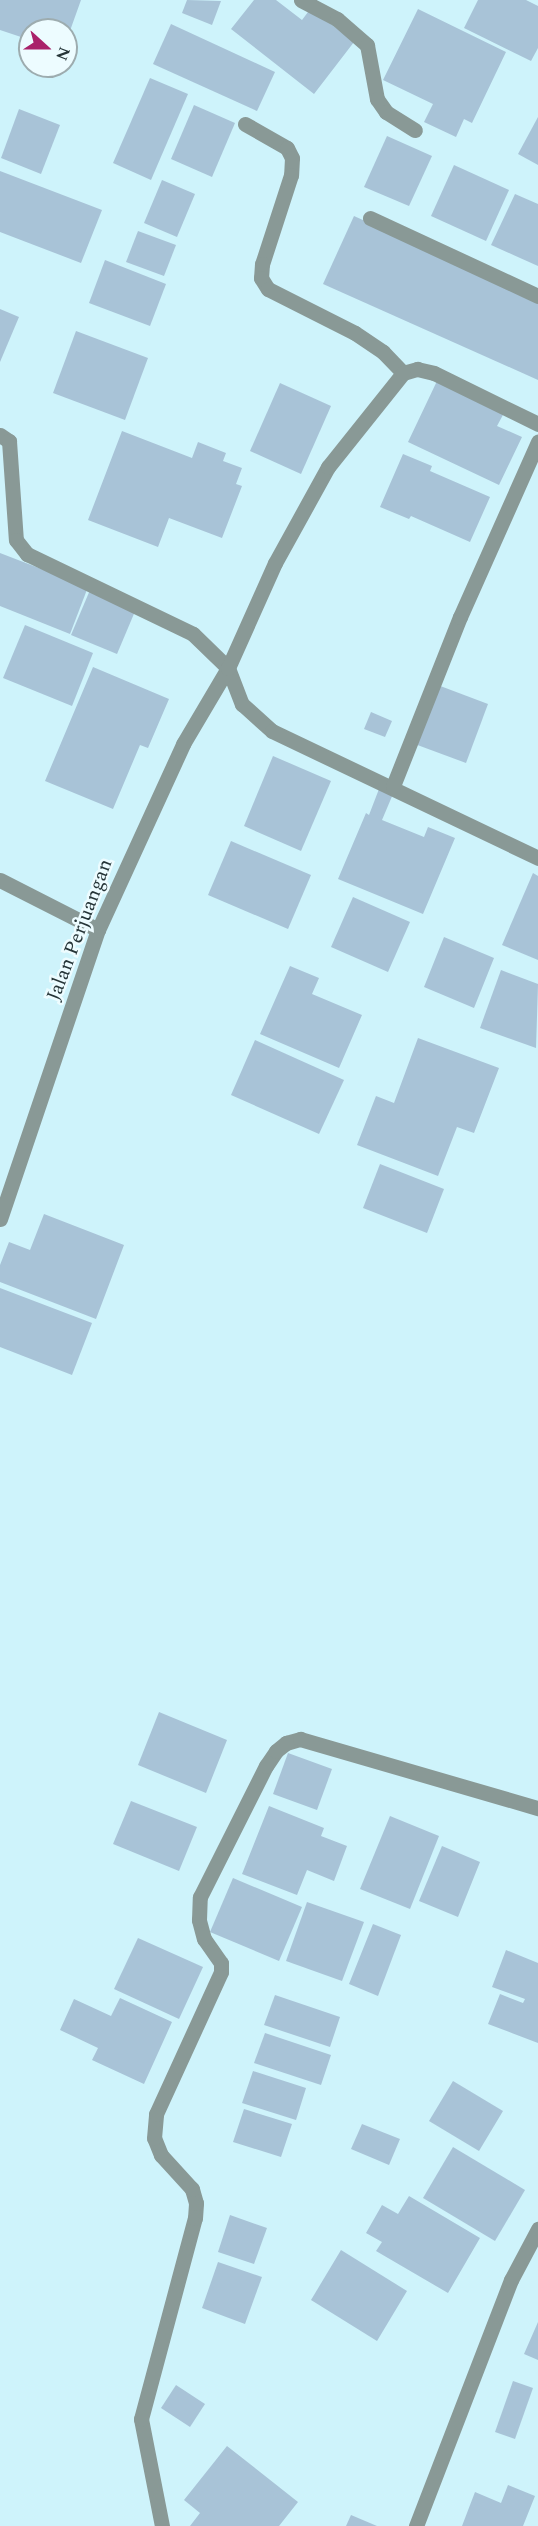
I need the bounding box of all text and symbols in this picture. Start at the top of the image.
north arrow [18,18,78,78]
text: N [49,43,76,64]
street label: Jalan Perjuangan [42,856,118,1004]

